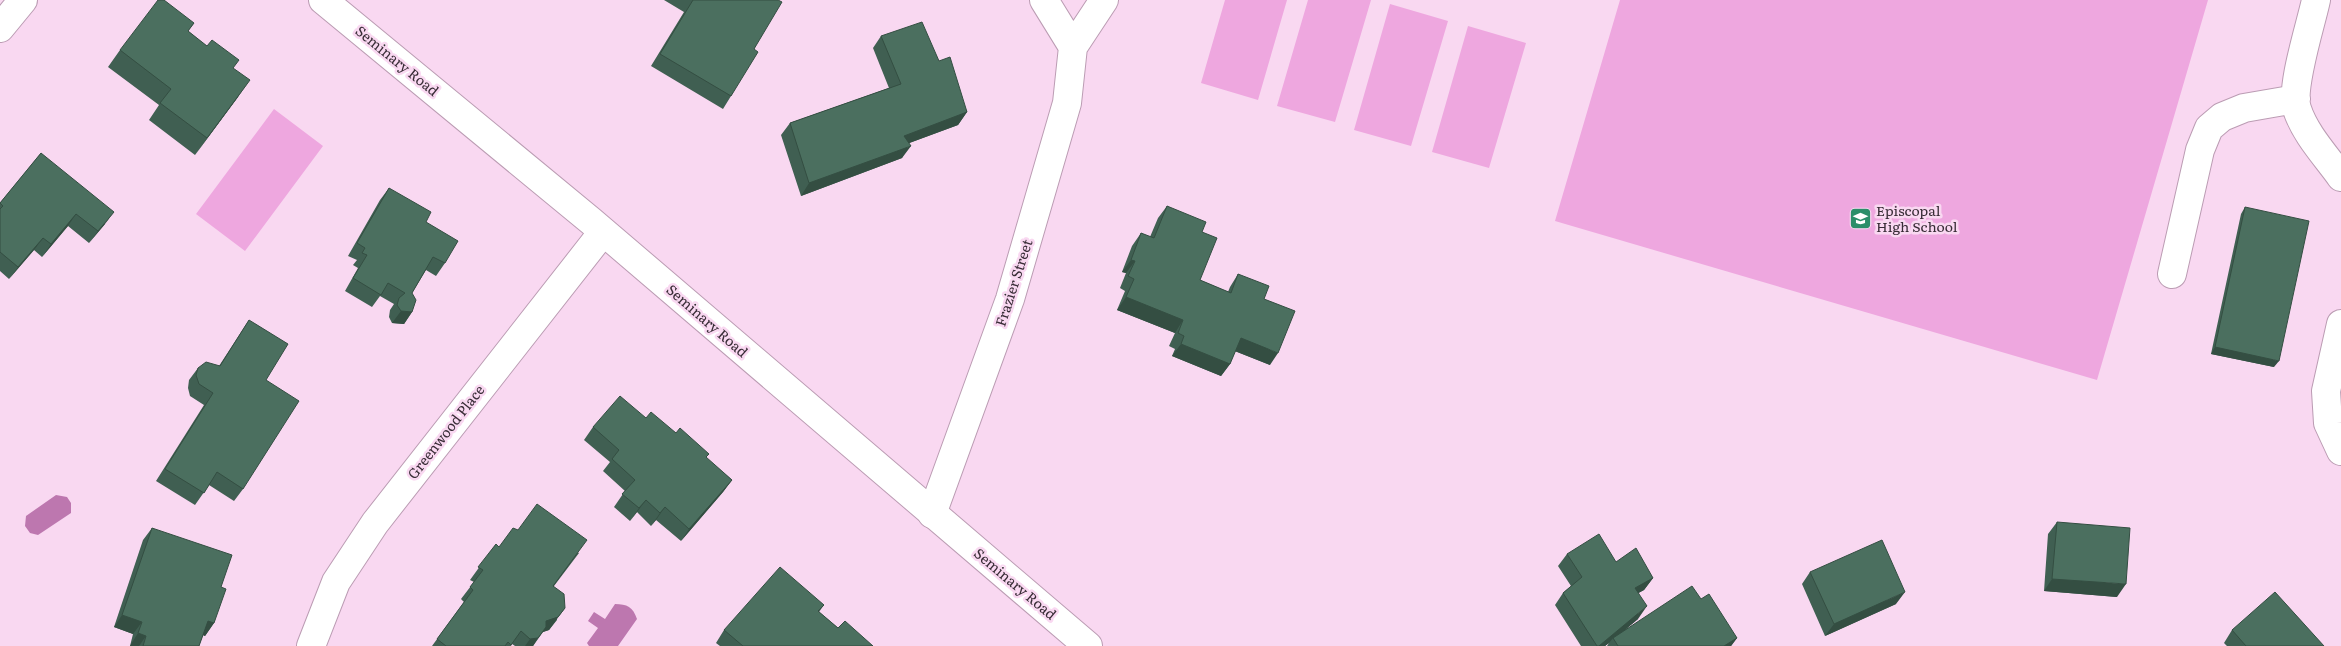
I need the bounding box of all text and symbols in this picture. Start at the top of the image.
street label: Seminary Road [352,20,444,100]
place label: Episcopal High School [1876,200,1958,236]
school or university icon: Episcopal High School [1848,207,1872,231]
street label: Frazier Street [990,236,1037,329]
street label: Seminary Road [663,279,753,361]
street label: Greenwood Place [402,380,488,483]
street label: Seminary Road [970,543,1061,624]

